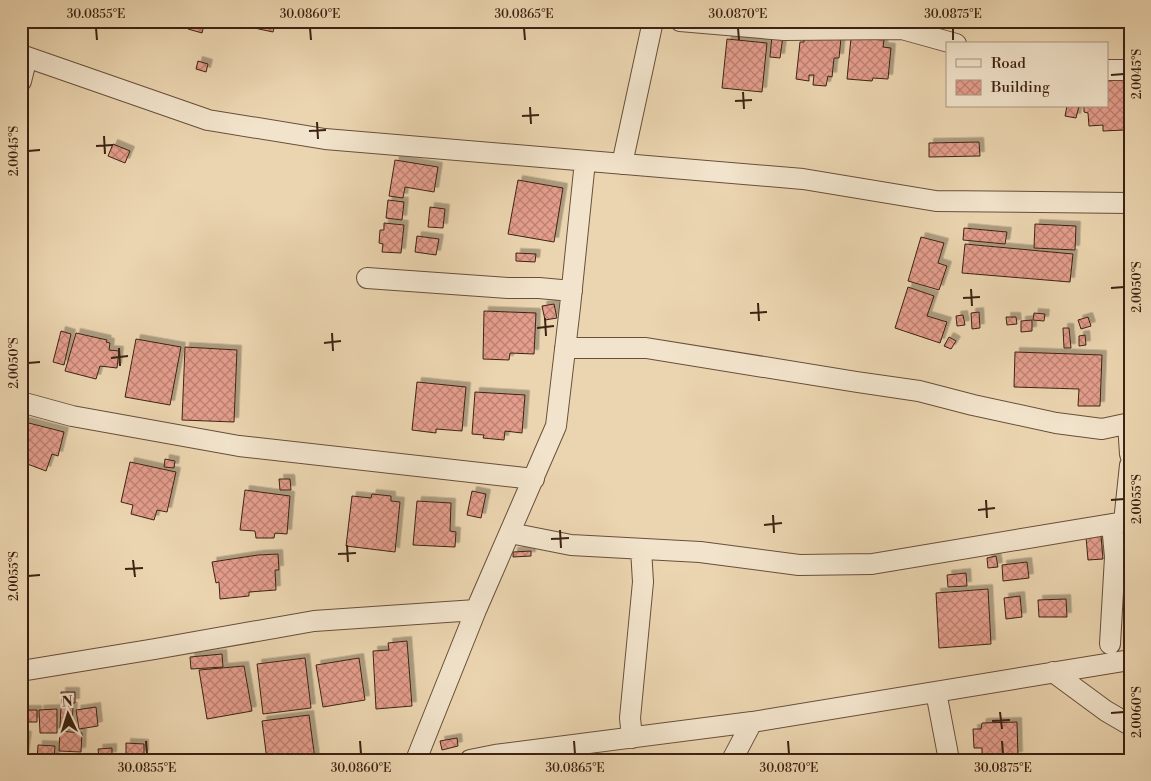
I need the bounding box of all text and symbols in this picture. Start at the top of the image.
text: 30.0855°E [67,7,125,22]
text: 30.0860°E [280,7,340,22]
text: 30.0865°E [494,7,554,22]
text: 30.0870°E [709,7,767,22]
text: 30.0875°E [924,7,982,22]
legend [946,42,1108,108]
text: 2.0045°S [1130,49,1145,99]
text: Road [991,54,1026,73]
text: Building [990,78,1050,97]
text: 2.0045°S [7,126,22,176]
text: 2.0050°S [1130,261,1145,313]
text: 2.0050°S [7,337,22,389]
text: 2.0055°S [1130,474,1145,524]
text: 2.0055°S [7,551,22,601]
text: 2.0060°S [1130,686,1145,738]
north arrow [42,688,92,738]
text: N [61,693,73,711]
text: 30.0855°E [118,761,176,776]
text: 30.0860°E [331,761,391,776]
text: 30.0865°E [545,761,605,776]
text: 30.0870°E [760,761,818,776]
text: 30.0875°E [974,761,1032,776]

